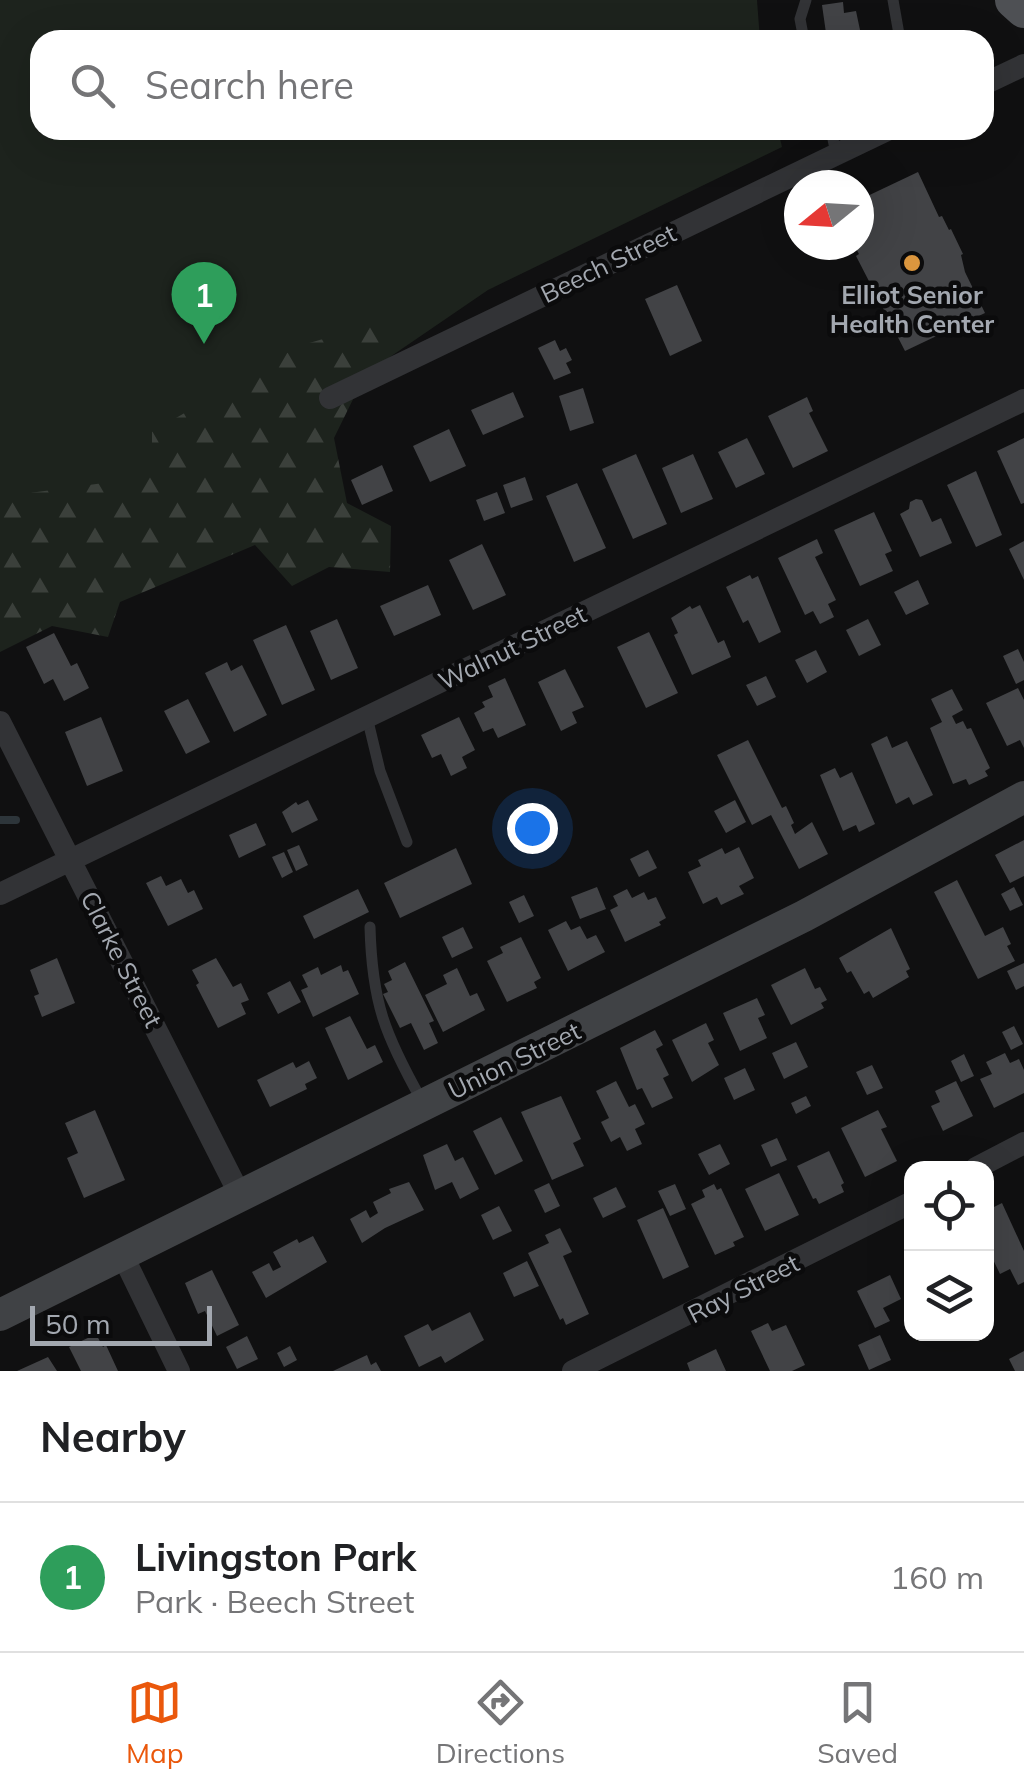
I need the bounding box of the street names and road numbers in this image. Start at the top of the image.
street label: Beech Street [535,217,681,309]
street label: Walnut Street [433,598,591,696]
street label: Clarke Street [74,886,170,1033]
street label: Union Street [443,1015,585,1105]
street label: Ray Street [682,1247,804,1329]

